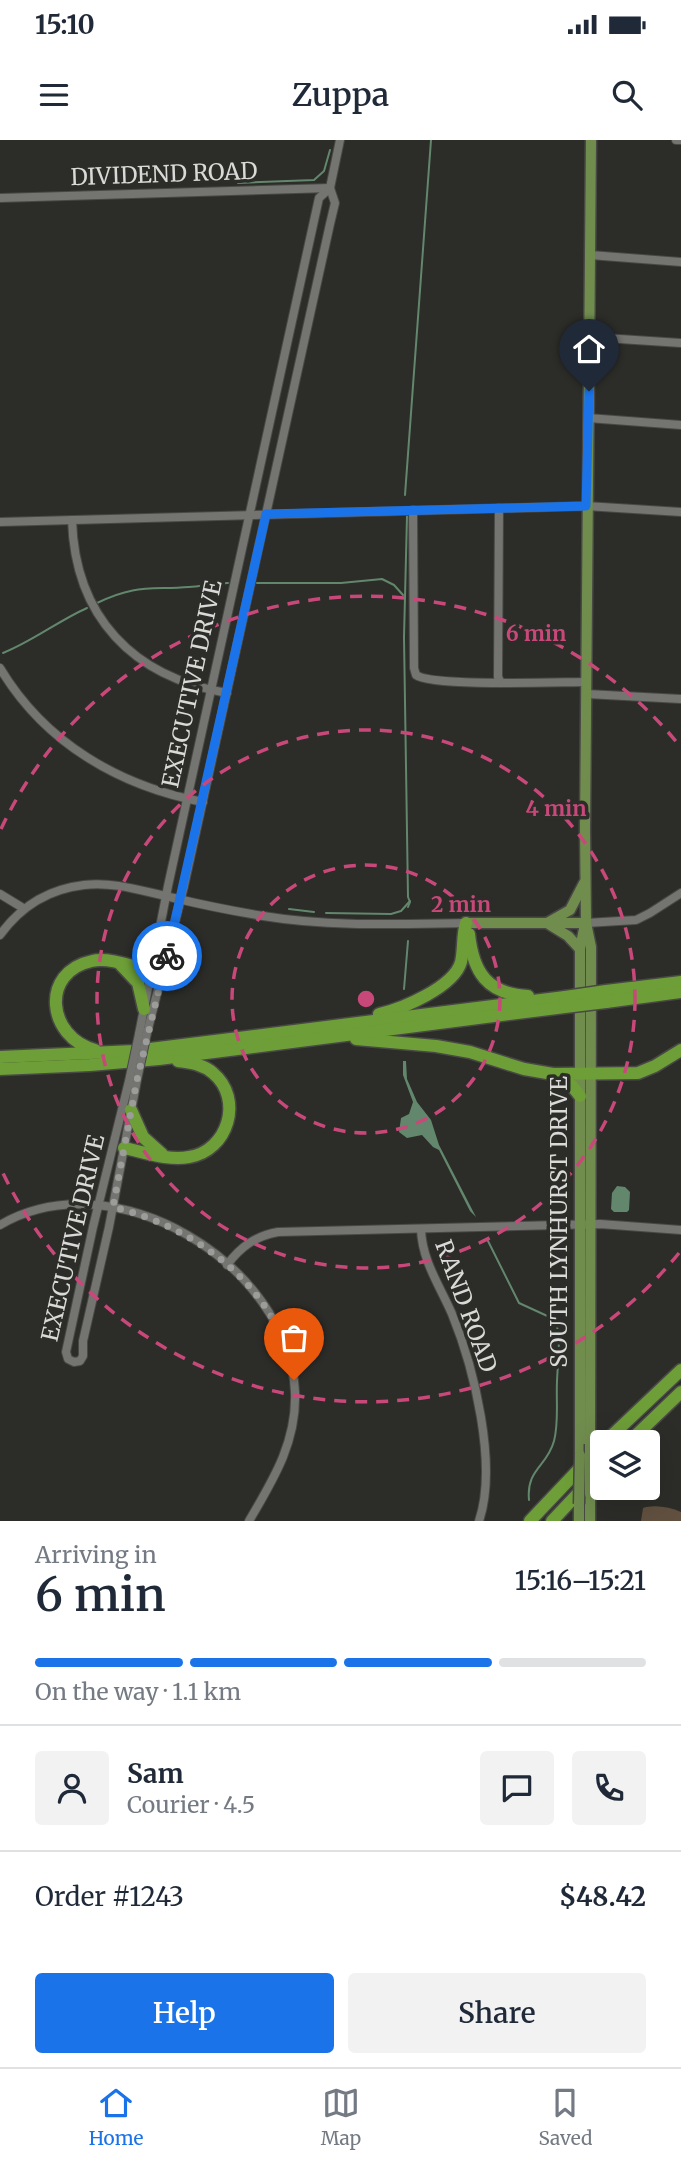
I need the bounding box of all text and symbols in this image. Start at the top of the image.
text: 15:10 [35,8,95,41]
text: Zuppa [292,75,389,115]
icon: menu [35,76,73,114]
icon: search [608,76,646,114]
street label: DIVIDEND ROAD [70,156,258,191]
pin [559,319,619,391]
icon: home [570,330,608,368]
street label: EXECUTIVE DRIVE [155,577,228,790]
text: 6 min [506,620,566,647]
text: 4 min [526,795,586,822]
text: 2 min [431,891,491,918]
courier [132,921,202,991]
icon: bike [148,937,186,975]
centre of rings [354,987,378,1011]
street label: SOUTH LYNHURST DRIVE [544,1076,573,1368]
street label: EXECUTIVE DRIVE [35,1131,110,1344]
street label: RAND ROAD [429,1236,504,1376]
pin [264,1308,324,1380]
icon: bag [275,1319,313,1357]
map controls [590,1430,660,1500]
button: layers [590,1430,660,1500]
text: Arriving in [35,1540,157,1569]
text: 15:16–15:21 [515,1564,646,1597]
text: 6 min [35,1566,166,1624]
text: On the way · 1.1 km [35,1677,241,1706]
button: person [35,1751,109,1825]
button: chat [480,1751,554,1825]
button: phone [572,1751,646,1825]
text: Sam [127,1757,184,1790]
text: Courier · 4.5 [127,1790,255,1819]
text: Order #1243 [35,1880,184,1913]
text: $48.42 [559,1880,646,1913]
button: Help [35,1973,334,2053]
button: Share [348,1973,646,2053]
tab: Home [89,2084,143,2150]
tab: Map [321,2084,361,2150]
tab: Saved [538,2084,592,2150]

